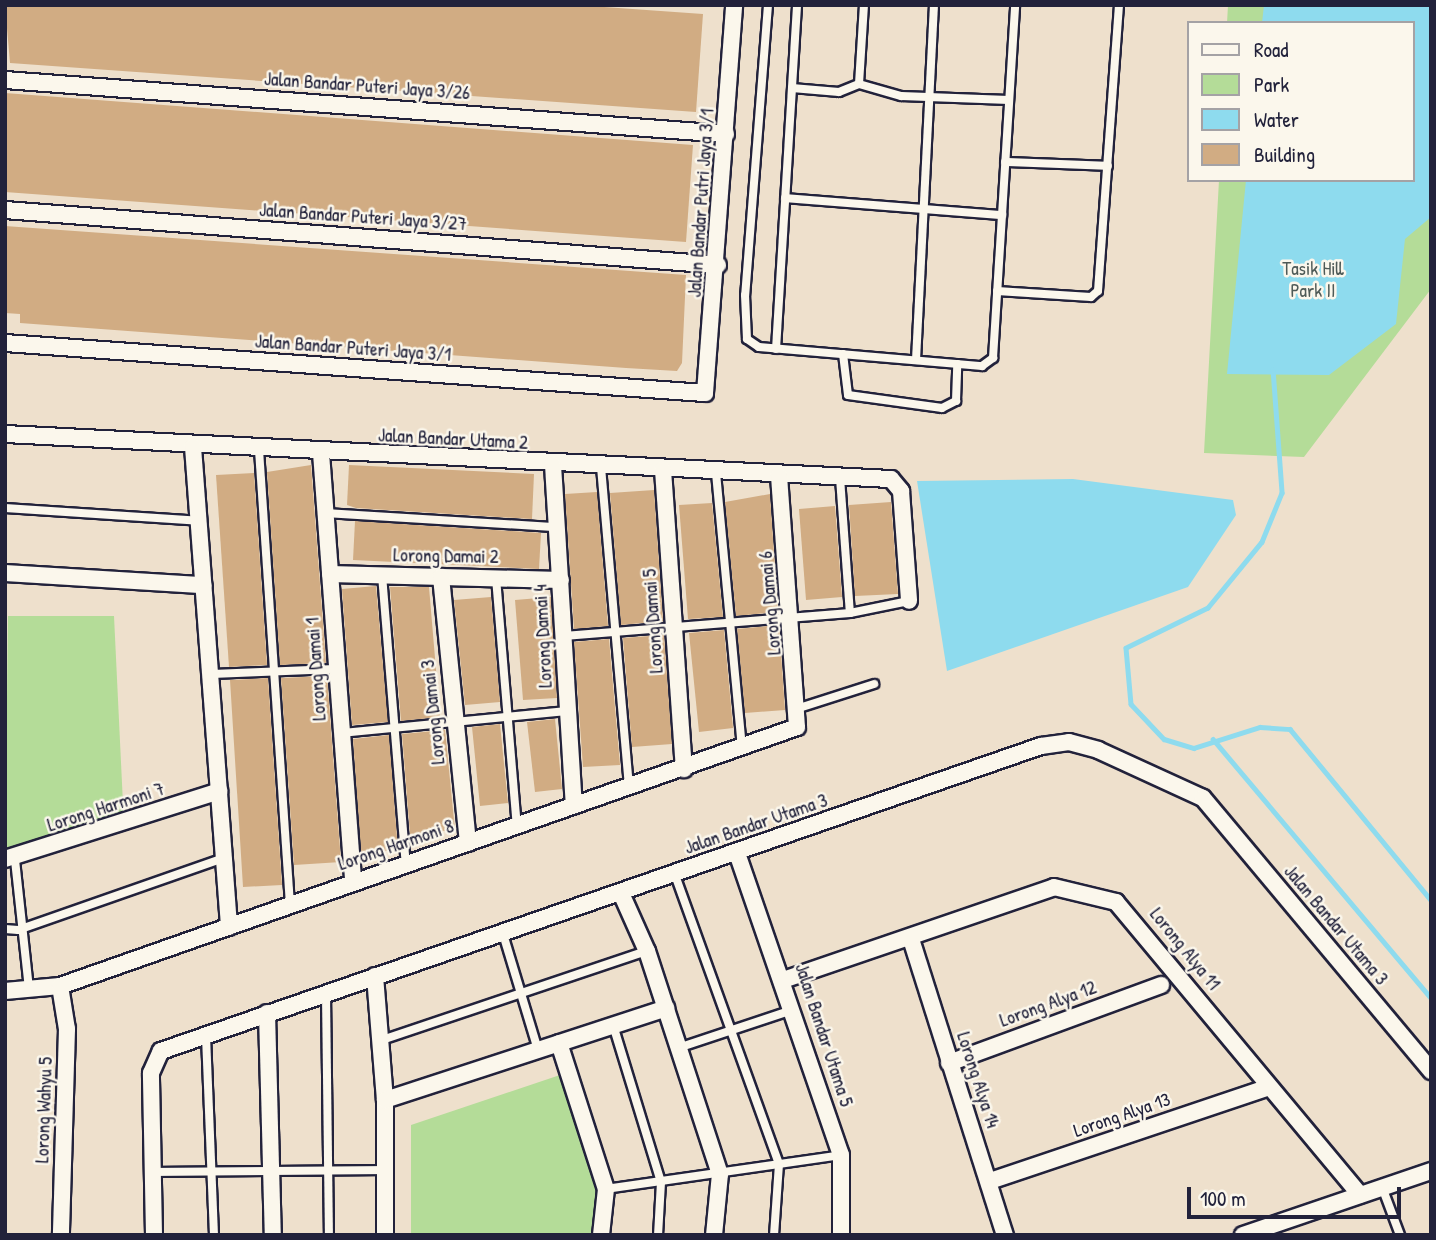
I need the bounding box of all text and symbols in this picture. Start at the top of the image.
legend [1188,21,1415,182]
text: Road [1254,35,1288,64]
street label: Jalan Bandar Puteri Jaya 3/26 [263,67,471,105]
text: Park [1254,70,1289,99]
text: Water [1254,105,1299,134]
street label: Jalan Bandar Putri Jaya 3/1 [683,108,719,298]
text: Building [1254,140,1315,169]
street label: Jalan Bandar Puteri Jaya 3/27 [258,198,468,236]
park label: Tasik Hill Park II [1282,258,1344,302]
street label: Jalan Bandar Puteri Jaya 3/1 [254,330,452,366]
street label: Jalan Bandar Utama 2 [377,424,529,454]
street label: Lorong Damai 2 [393,544,499,568]
street label: Lorong Damai 6 [754,550,786,656]
street label: Lorong Damai 5 [638,568,668,674]
street label: Lorong Damai 4 [529,584,557,688]
street label: Lorong Damai 1 [301,617,331,721]
street label: Lorong Damai 3 [416,659,450,765]
street label: Lorong Harmoni 7 [44,777,168,837]
street label: Jalan Bandar Utama 3 [681,789,831,859]
street label: Lorong Harmoni 8 [335,815,457,875]
street label: Jalan Bandar Utama 3 [1279,860,1393,990]
street label: Lorong Alya 11 [1145,903,1225,995]
street label: Jalan Bandar Utama 5 [790,960,858,1110]
street label: Lorong Alya 12 [997,976,1099,1032]
street label: Lorong Alya 14 [952,1029,1004,1131]
street label: Lorong Wahyu 5 [31,1056,57,1164]
street label: Lorong Alya 13 [1071,1088,1173,1142]
scale bar [1191,1174,1404,1218]
text: 100 m [1200,1184,1246,1213]

